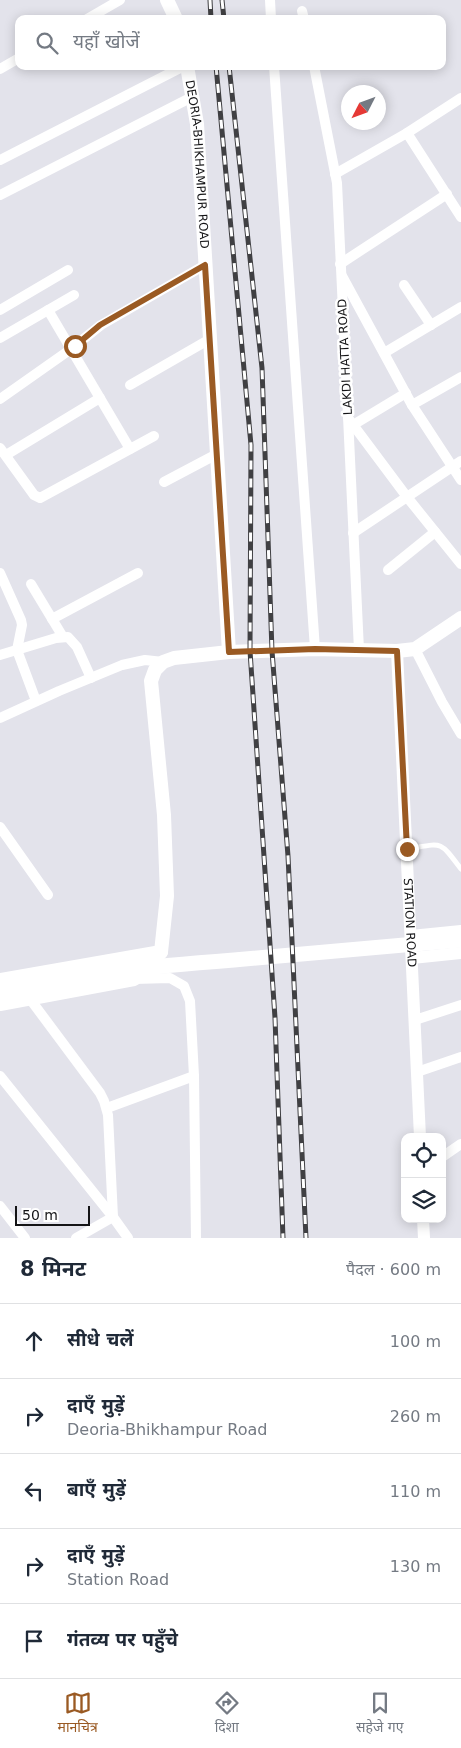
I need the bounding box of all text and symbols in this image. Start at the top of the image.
search box [15,15,446,70]
icon: search [33,29,61,57]
text: यहाँ खोजें [73,30,140,52]
street label: DEORIA-BHIKHAMPUR ROAD [183,79,212,249]
north arrow [341,85,386,130]
street label: LAKDI HATTA ROAD [335,298,355,416]
route start [64,335,87,358]
route end [396,838,419,861]
street label: STATION ROAD [401,878,419,968]
map controls [401,1133,446,1223]
button: locate [401,1133,446,1178]
button: layers [401,1178,446,1223]
scale bar [15,1203,90,1226]
text: 50 m [22,1207,58,1223]
text: 8 मिनट [20,1257,86,1281]
text: पैदल · 600 m [346,1260,441,1279]
icon: ahead [20,1327,48,1355]
text: सीधे चलें [67,1328,134,1350]
text: 100 m [390,1332,441,1351]
text: दाएँ मुड़ें [67,1394,125,1416]
icon: right [20,1402,48,1430]
text: 260 m [390,1407,441,1426]
text: Deoria-Bhikhampur Road [67,1420,267,1439]
icon: left [20,1477,48,1505]
text: बाएँ मुड़ें [67,1478,126,1500]
text: 110 m [390,1482,441,1501]
text: दाएँ मुड़ें [67,1544,125,1566]
icon: right [20,1552,48,1580]
text: 130 m [390,1557,441,1576]
text: Station Road [67,1570,169,1589]
icon: arrive [20,1627,48,1655]
text: गंतव्य पर पहुँचे [67,1628,178,1650]
tab: मानचित्र [58,1689,98,1738]
tab: दिशा [213,1689,241,1738]
tab: सहेजे गए [356,1689,403,1738]

